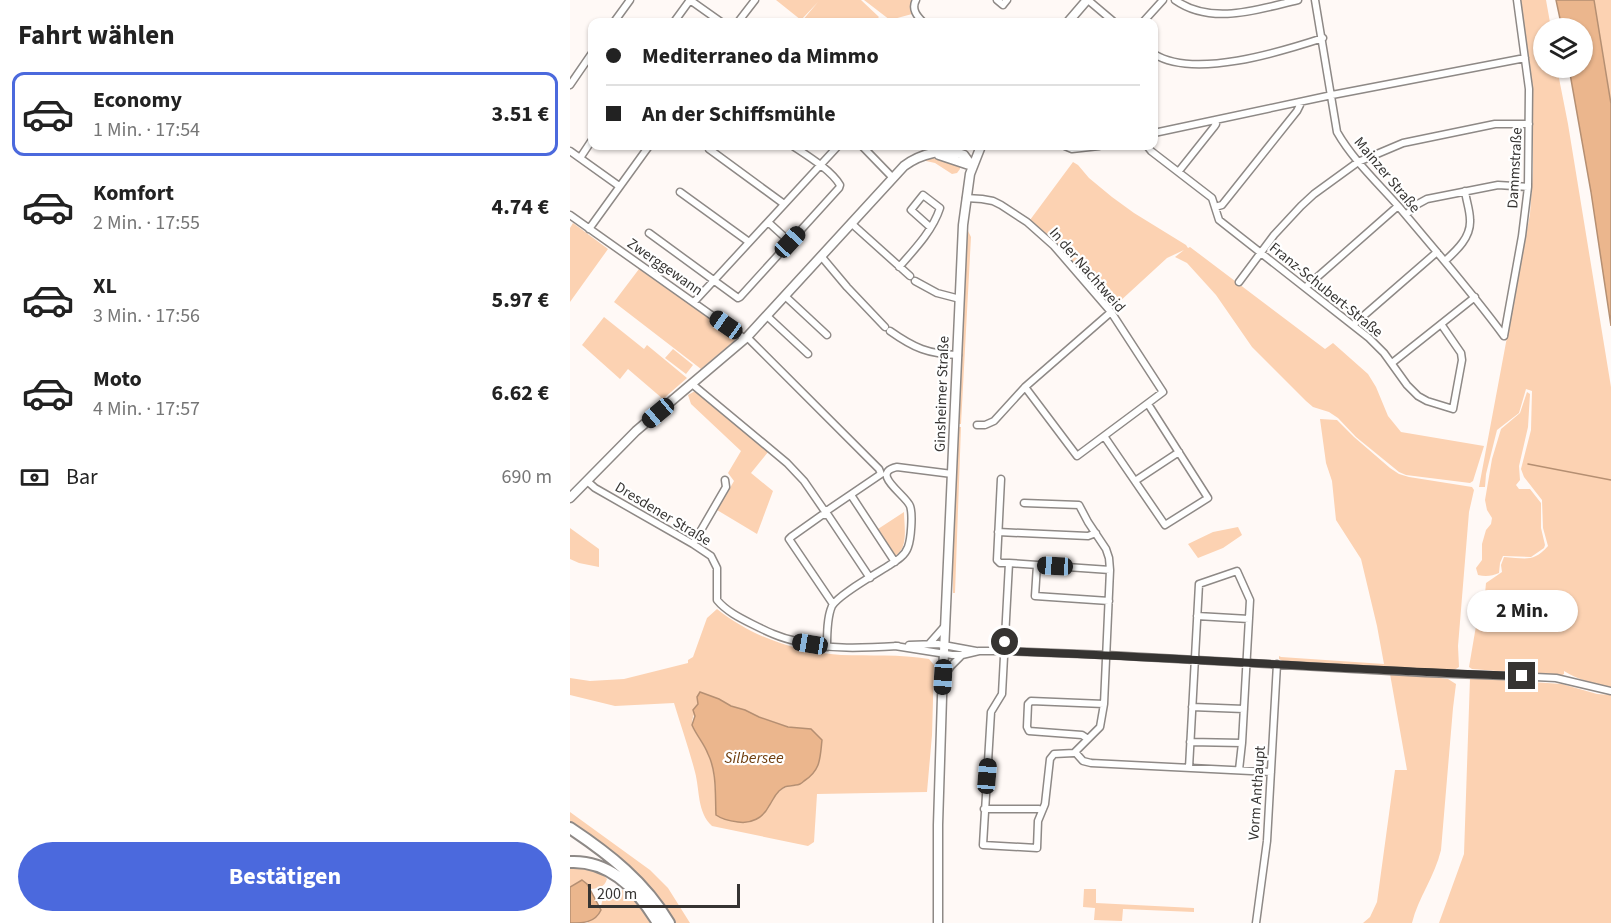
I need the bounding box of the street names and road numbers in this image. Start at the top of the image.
street label: Dammstraße [1502,127,1528,209]
street label: Mainzer Straße [1349,132,1425,218]
street label: In der Nachtweid [1044,223,1130,317]
street label: Zwerggewann [623,233,707,301]
street label: Franz-Schubert-Straße [1265,238,1387,342]
street label: Ginsheimer Straße [929,336,955,452]
street label: Dresdener Straße [611,477,715,551]
street label: Vorm Anthaupt [1243,745,1271,841]

